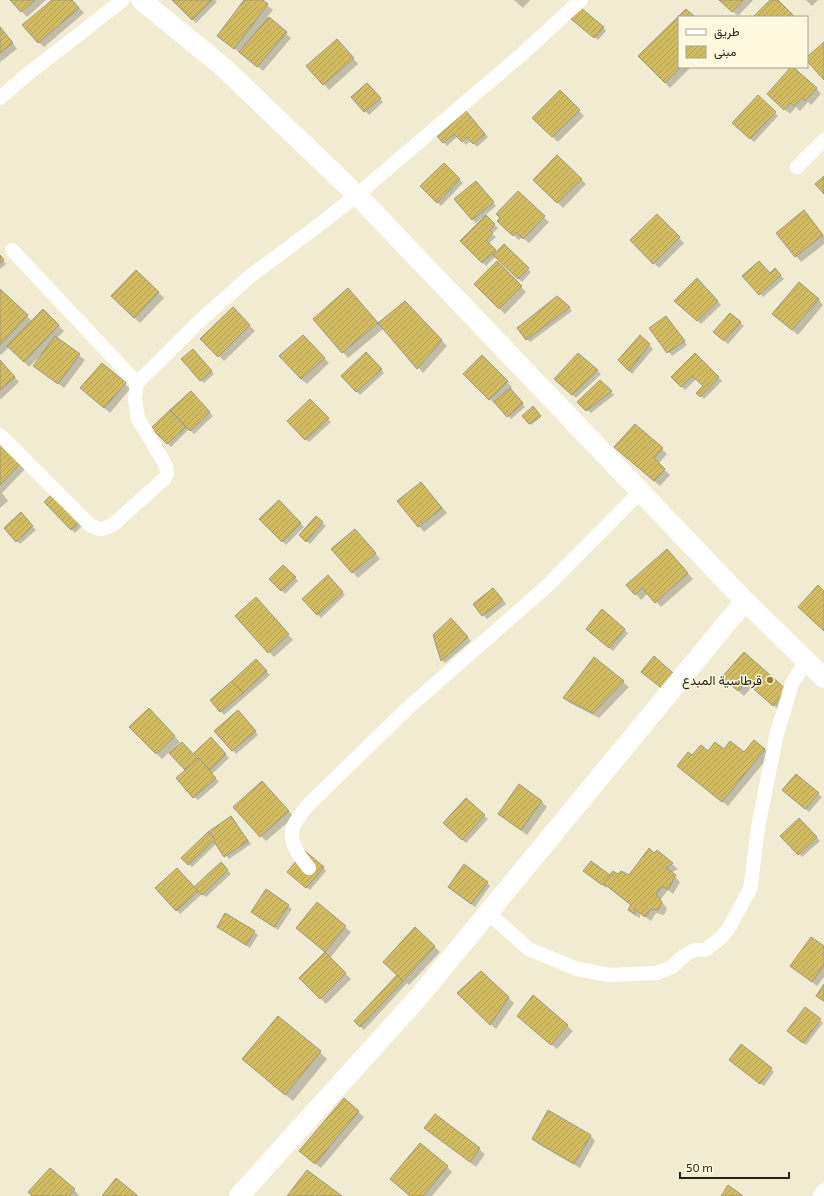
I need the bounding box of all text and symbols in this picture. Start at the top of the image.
legend [678,16,808,68]
text: طريق [714,24,740,40]
text: مبنى [714,44,736,60]
place label: قرطاسية المبدع [682,672,762,690]
marker: قرطاسية المبدع [765,675,775,685]
scale bar [680,1154,789,1180]
text: 50 m [686,1160,713,1174]

